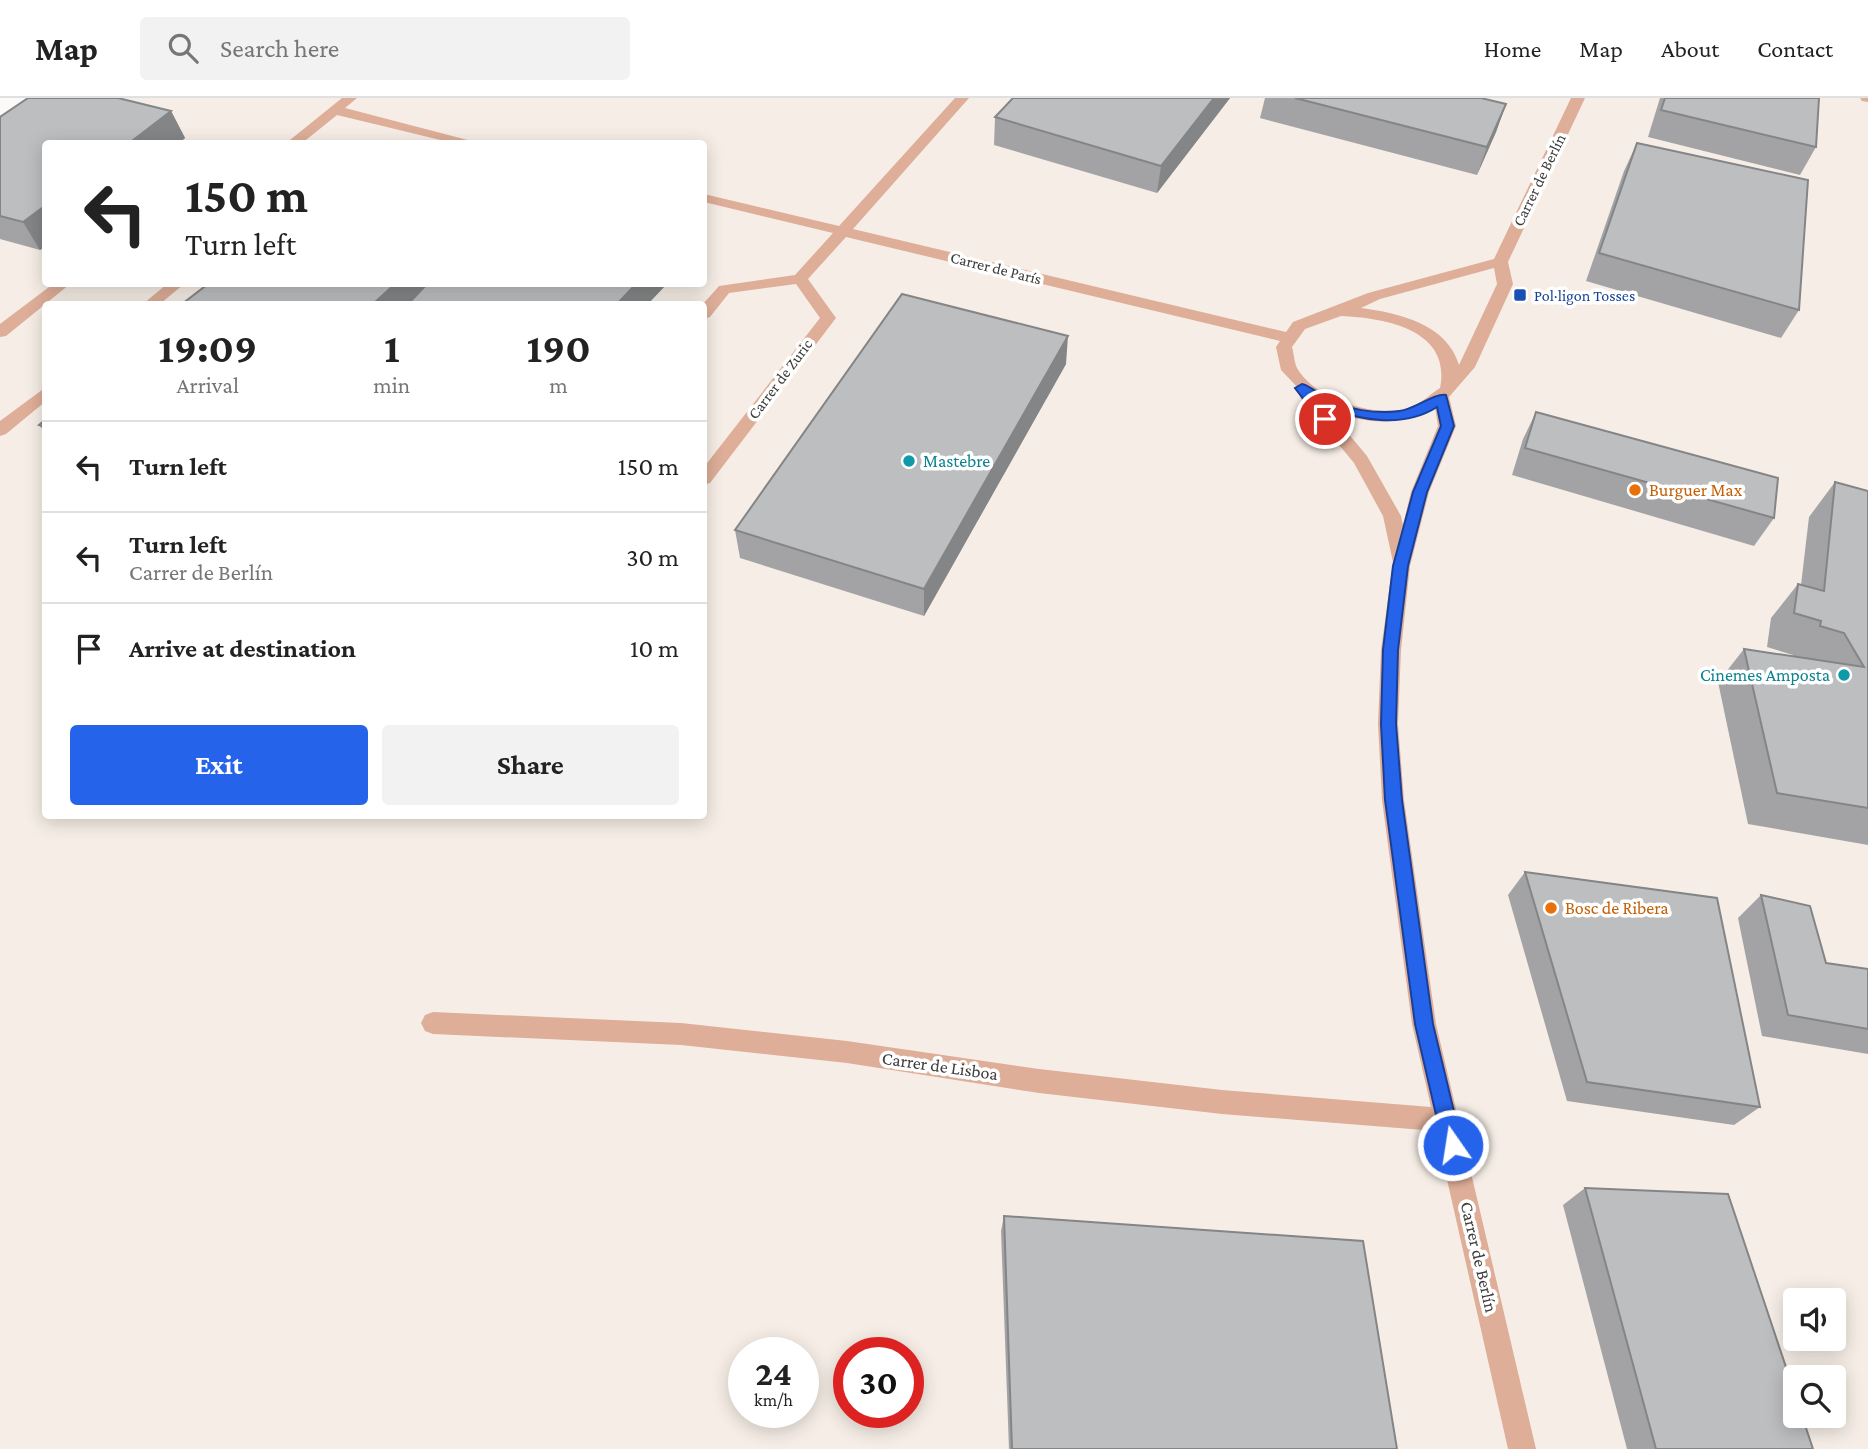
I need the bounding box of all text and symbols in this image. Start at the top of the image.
search box [140,17,630,80]
icon: search [164,29,202,67]
text: Map [35,30,98,67]
text: Search here [220,34,339,63]
text: Home [1484,35,1541,62]
text: Map [1579,35,1623,62]
text: About [1661,35,1719,62]
text: Contact [1757,35,1833,62]
street label: Carrer de Berlín [1509,131,1569,229]
icon: left [70,168,161,259]
text: 150 m [185,168,308,223]
text: Turn left [185,226,296,262]
street label: Carrer de París [949,248,1043,288]
marker: Pol·ligon Tosses [1512,287,1528,303]
place label: Pol·ligon Tosses [1534,287,1635,305]
text: 19:09 [158,324,257,371]
text: 1 [384,324,400,371]
text: 190 [527,324,591,371]
street label: Carrer de Zuric [745,336,816,422]
text: Arrival [176,372,239,398]
text: min [373,372,410,398]
text: m [549,372,568,398]
pin [1295,389,1355,449]
icon: arrive [1306,400,1344,438]
icon: left [70,448,108,486]
place label: Mastebre [923,451,990,471]
text: Turn left [129,452,227,481]
text: 150 m [618,452,679,481]
marker: Mastebre [901,453,917,469]
place label: Burguer Max [1649,480,1743,500]
marker: Burguer Max [1627,482,1643,498]
text: Turn left [129,530,227,559]
icon: left [70,539,108,577]
text: 30 m [626,543,679,572]
text: Carrer de Berlín [129,559,273,585]
icon: arrive [70,630,108,668]
text: Arrive at destination [129,634,356,663]
text: 10 m [630,634,679,663]
place label: Cinemes Amposta [1700,665,1830,685]
marker: Cinemes Amposta [1836,667,1852,683]
button: Exit [70,725,368,805]
button: Share [382,725,679,805]
place label: Bosc de Ribera [1565,898,1669,918]
marker: Bosc de Ribera [1543,900,1559,916]
street label: Carrer de Lisboa [881,1048,999,1084]
position arrow [1416,1108,1490,1182]
street label: Carrer de Berlín [1457,1200,1502,1315]
map controls [1783,1288,1846,1428]
button: sound [1783,1288,1846,1351]
speed limit sign: 30 [833,1337,924,1428]
text: 24 [755,1354,792,1393]
button: search [1783,1365,1846,1428]
text: km/h [754,1390,793,1410]

